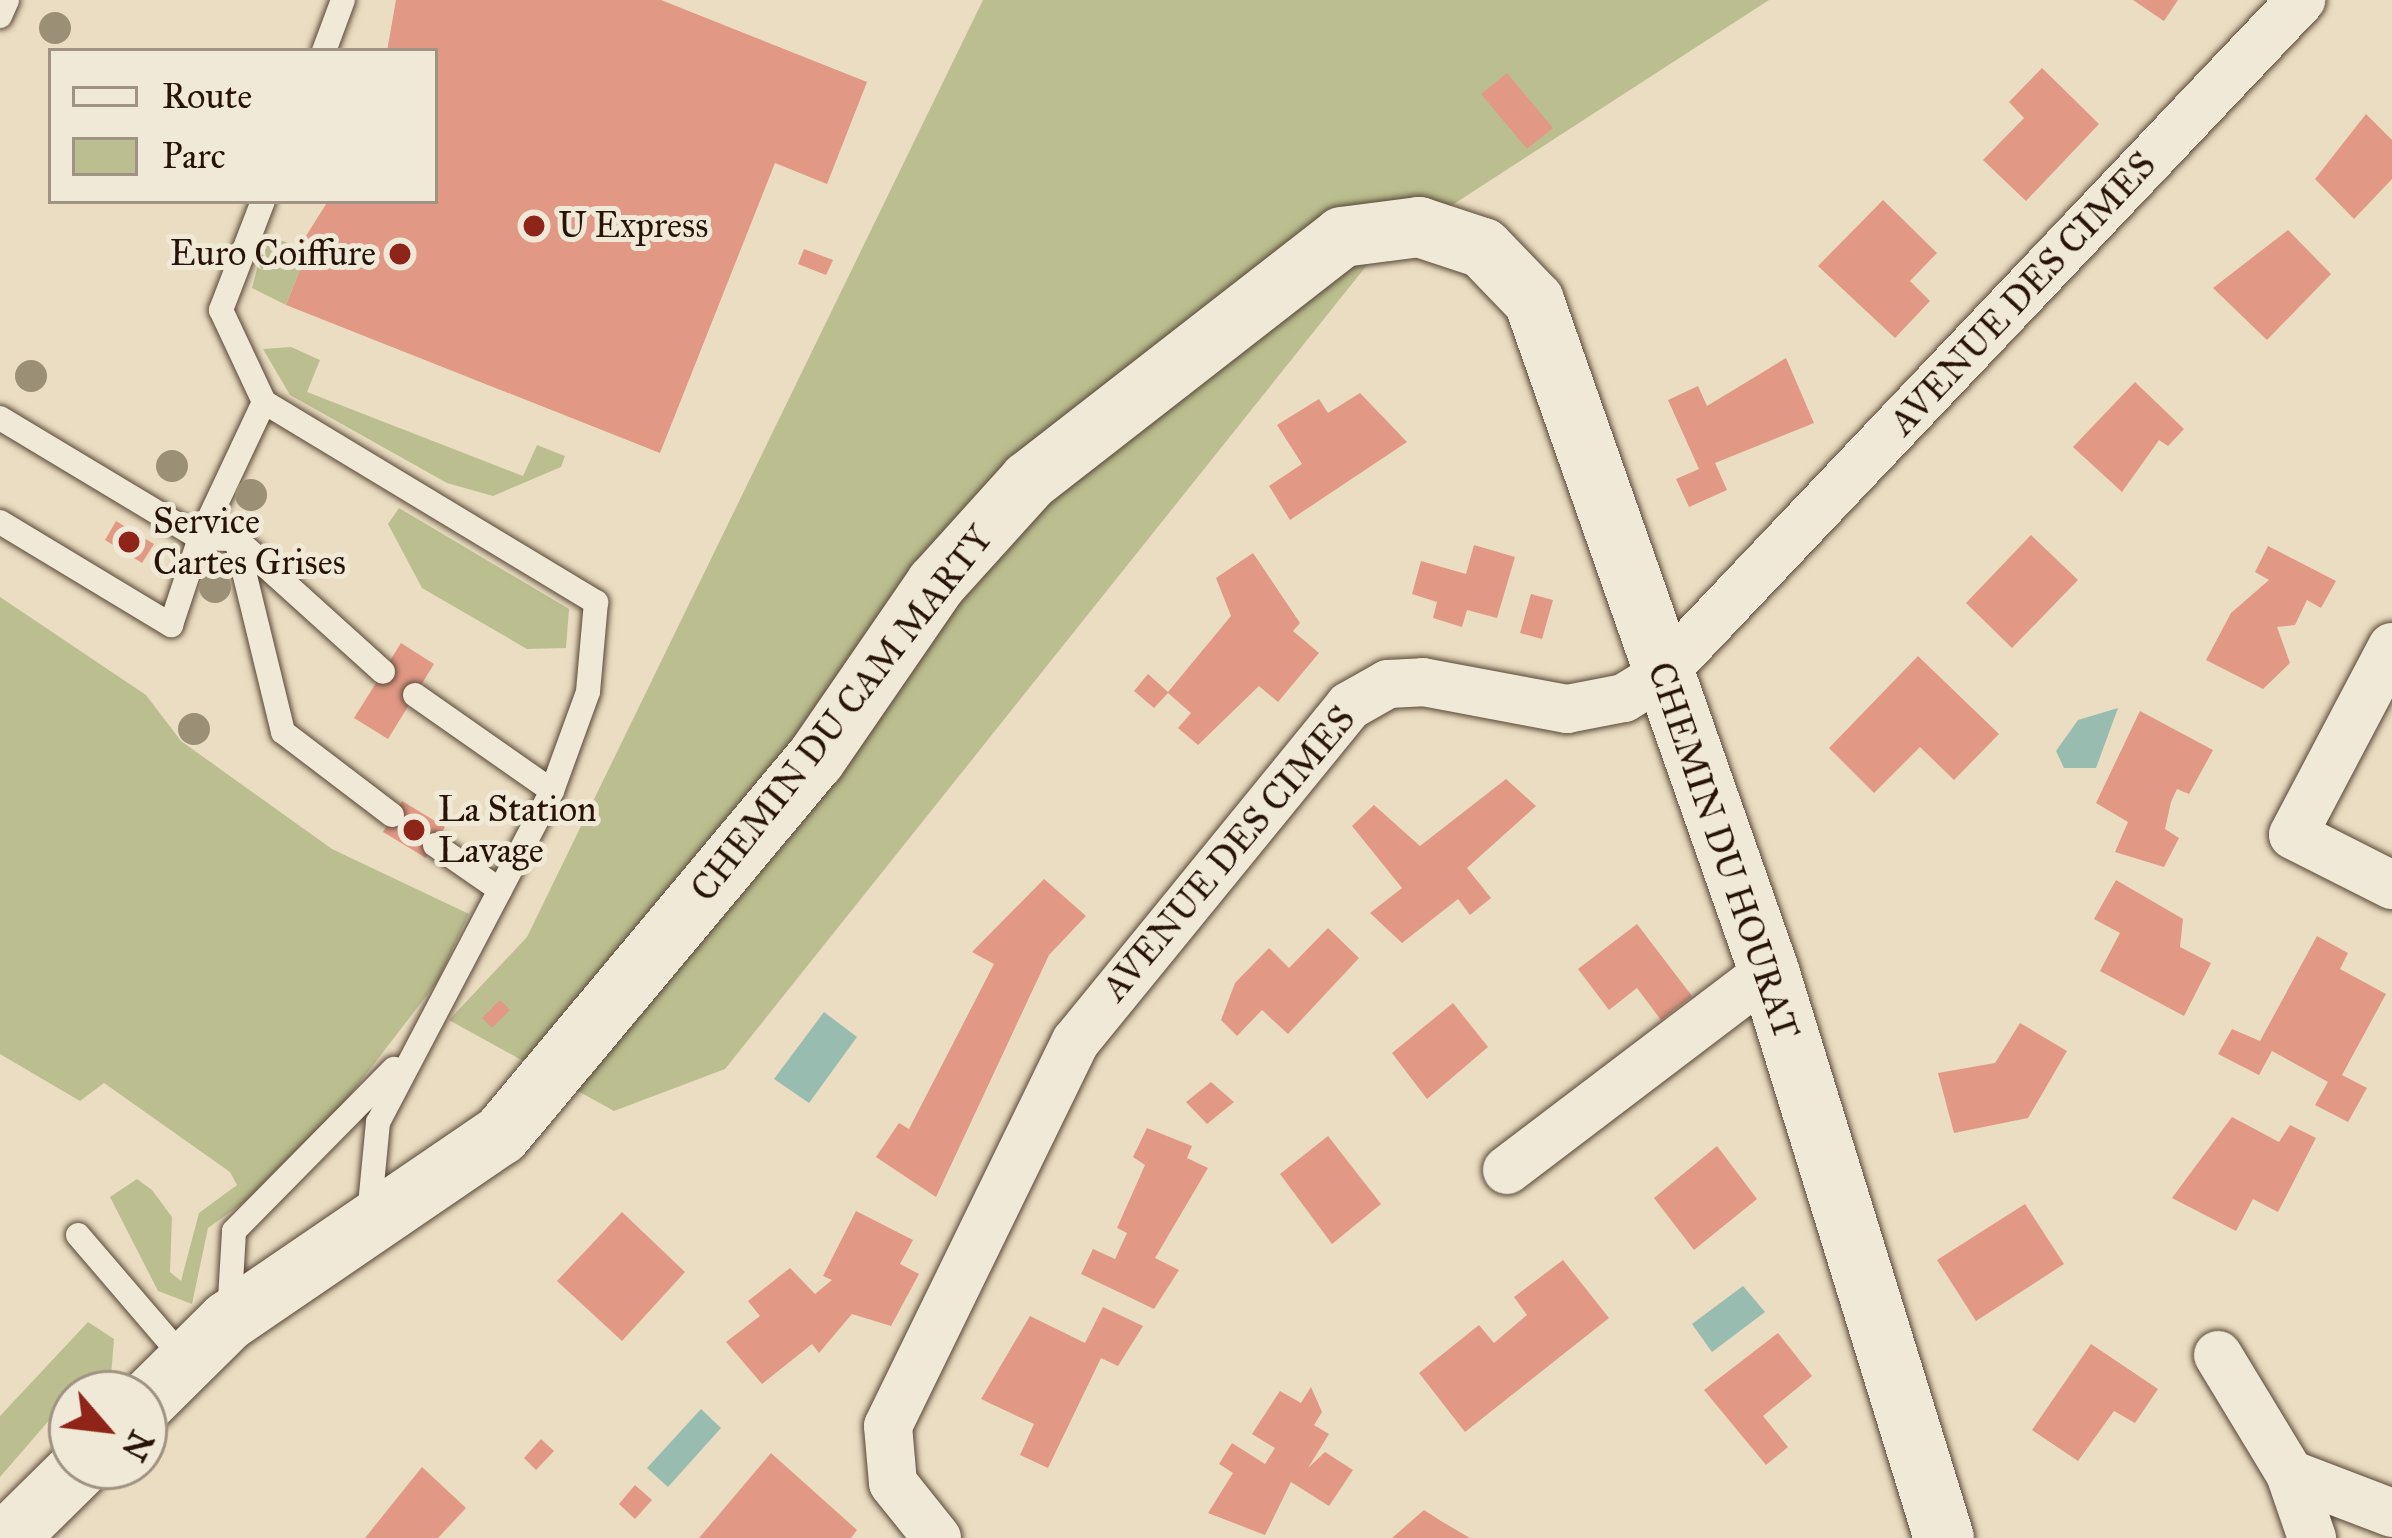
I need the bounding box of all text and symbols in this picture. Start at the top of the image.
legend [48,48,438,204]
text: Route [162,74,252,118]
text: Parc [162,134,226,178]
street label: AVENUE DES CIMES [1881,144,2165,444]
place label: U Express [558,204,708,248]
marker: U Express [521,213,547,239]
place label: Euro Coiffure [170,232,376,276]
marker: Euro Coiffure [387,241,413,267]
place label: Service Cartes Grises [153,499,346,584]
street label: CHEMIN DU CAM MARTY [682,518,1002,910]
marker: Service Cartes Grises [116,529,142,555]
street label: CHEMIN DU HOURAT [1638,657,1808,1045]
street label: AVENUE DES CIMES [1093,698,1365,1010]
place label: La Station Lavage [438,787,597,872]
marker: La Station Lavage [401,817,427,843]
north arrow [48,1370,168,1490]
text: N [113,1424,161,1467]

